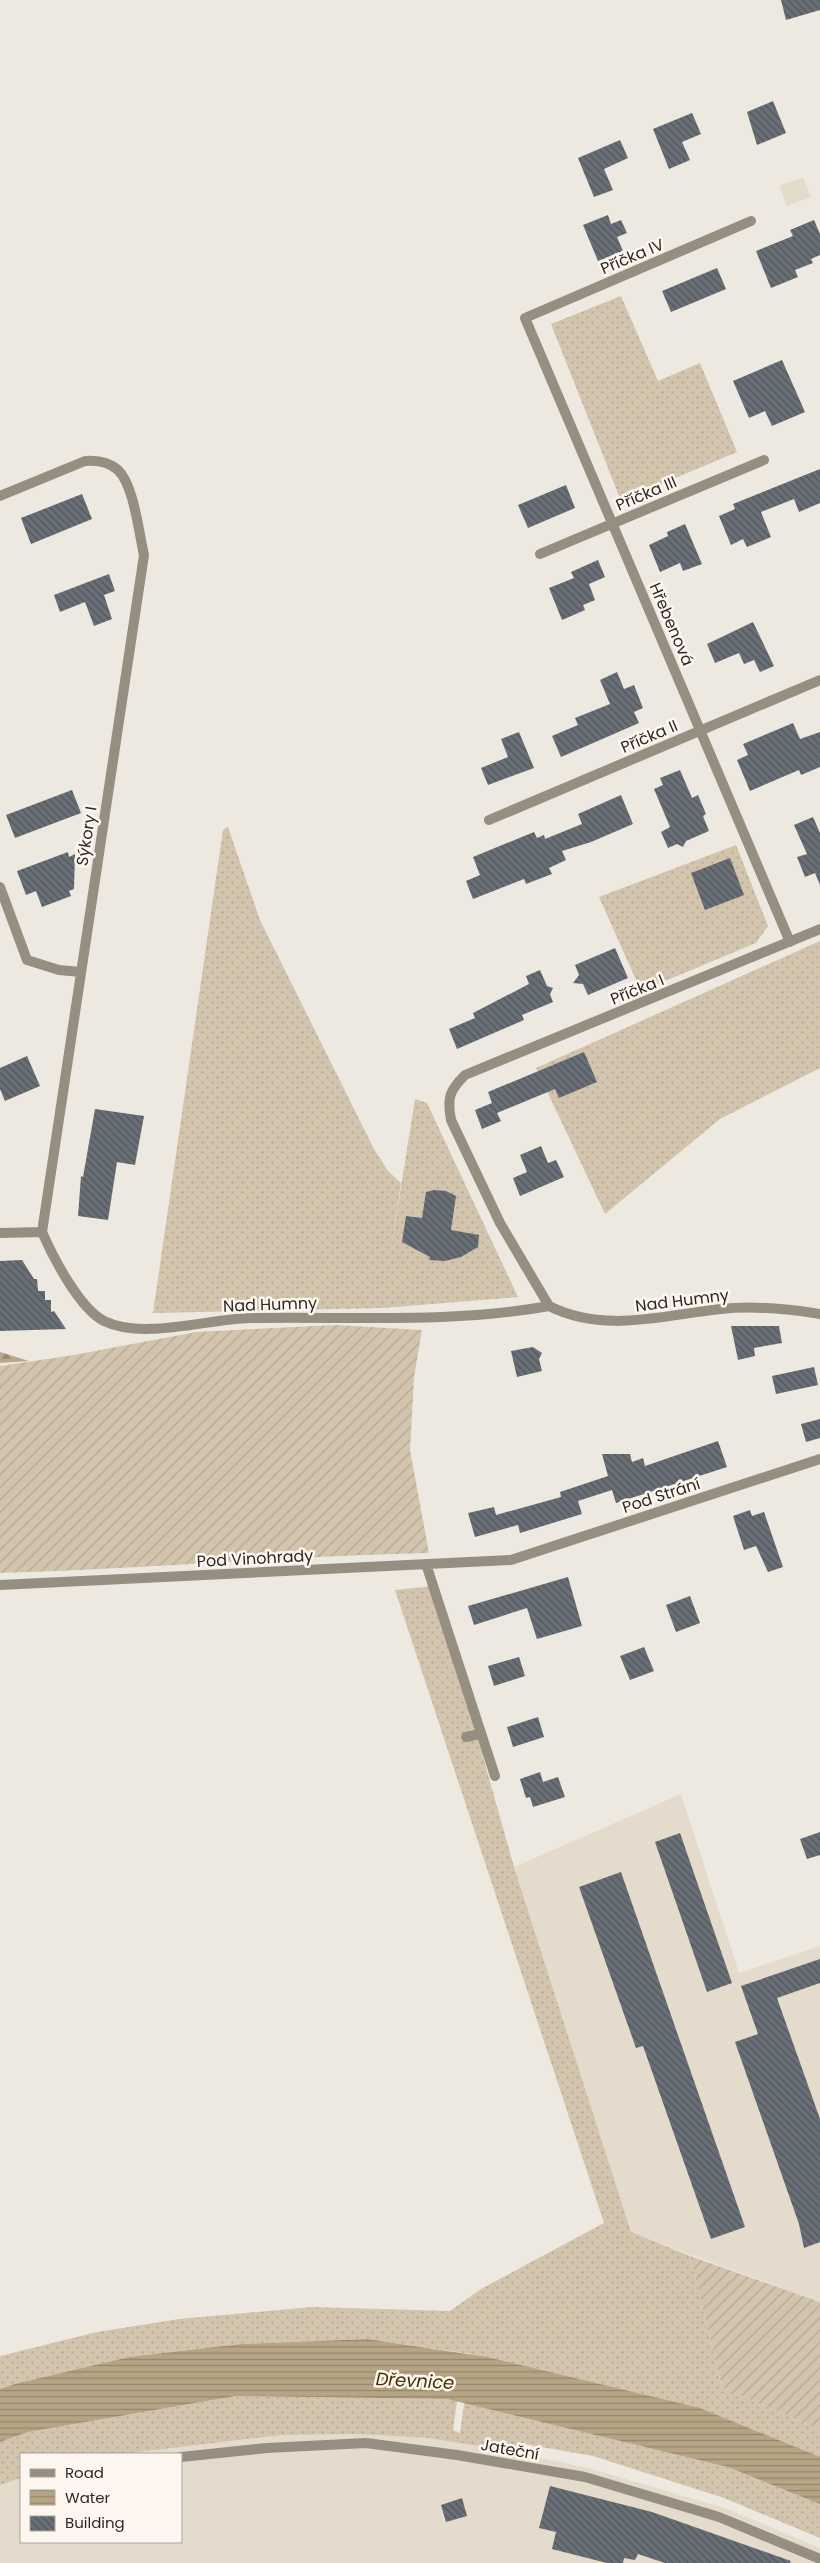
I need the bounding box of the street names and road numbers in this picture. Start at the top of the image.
street label: Příčka IV [597,233,668,280]
street label: Příčka III [612,470,680,517]
street label: Hřebenová [644,579,699,669]
street label: Příčka II [617,714,681,759]
street label: Sýkory I [70,805,103,868]
street label: Příčka I [607,968,668,1011]
street label: Nad Humny [634,1283,730,1318]
street label: Nad Humny [223,1291,317,1318]
street label: Pod Strání [619,1472,703,1519]
street label: Pod Vinohrady [196,1544,314,1573]
street label: Jateční [479,2433,541,2466]

